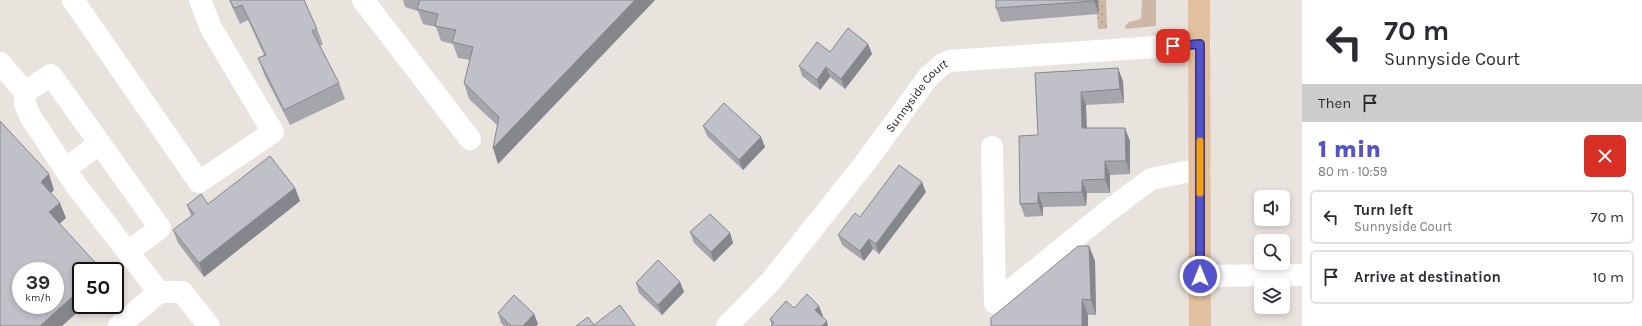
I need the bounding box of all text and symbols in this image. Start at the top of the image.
text: 70 m [1384,14,1449,47]
icon: left [1318,16,1370,68]
pin [1156,29,1190,63]
icon: arrive [1162,35,1184,57]
text: Sunnyside Court [1384,48,1520,70]
street label: Sunnyside Court [883,56,950,135]
icon: arrive [1359,92,1381,114]
text: Then [1318,94,1351,112]
text: 1 min [1318,135,1381,163]
button: close [1584,135,1626,177]
text: 80 m · 10:59 [1318,164,1387,179]
map controls [1254,190,1290,314]
button: sound [1254,190,1290,226]
text: Turn left [1354,201,1413,219]
icon: left [1320,206,1342,228]
text: 70 m [1590,208,1624,226]
text: Sunnyside Court [1354,219,1452,234]
button: search [1254,234,1290,270]
position arrow [1179,255,1221,297]
speed limit sign: 50 [72,262,124,314]
icon: arrive [1320,266,1342,288]
text: Arrive at destination [1354,268,1501,286]
text: 10 m [1593,268,1624,286]
text: 39 [26,271,50,294]
button: layers [1254,278,1290,314]
text: km/h [25,292,51,304]

